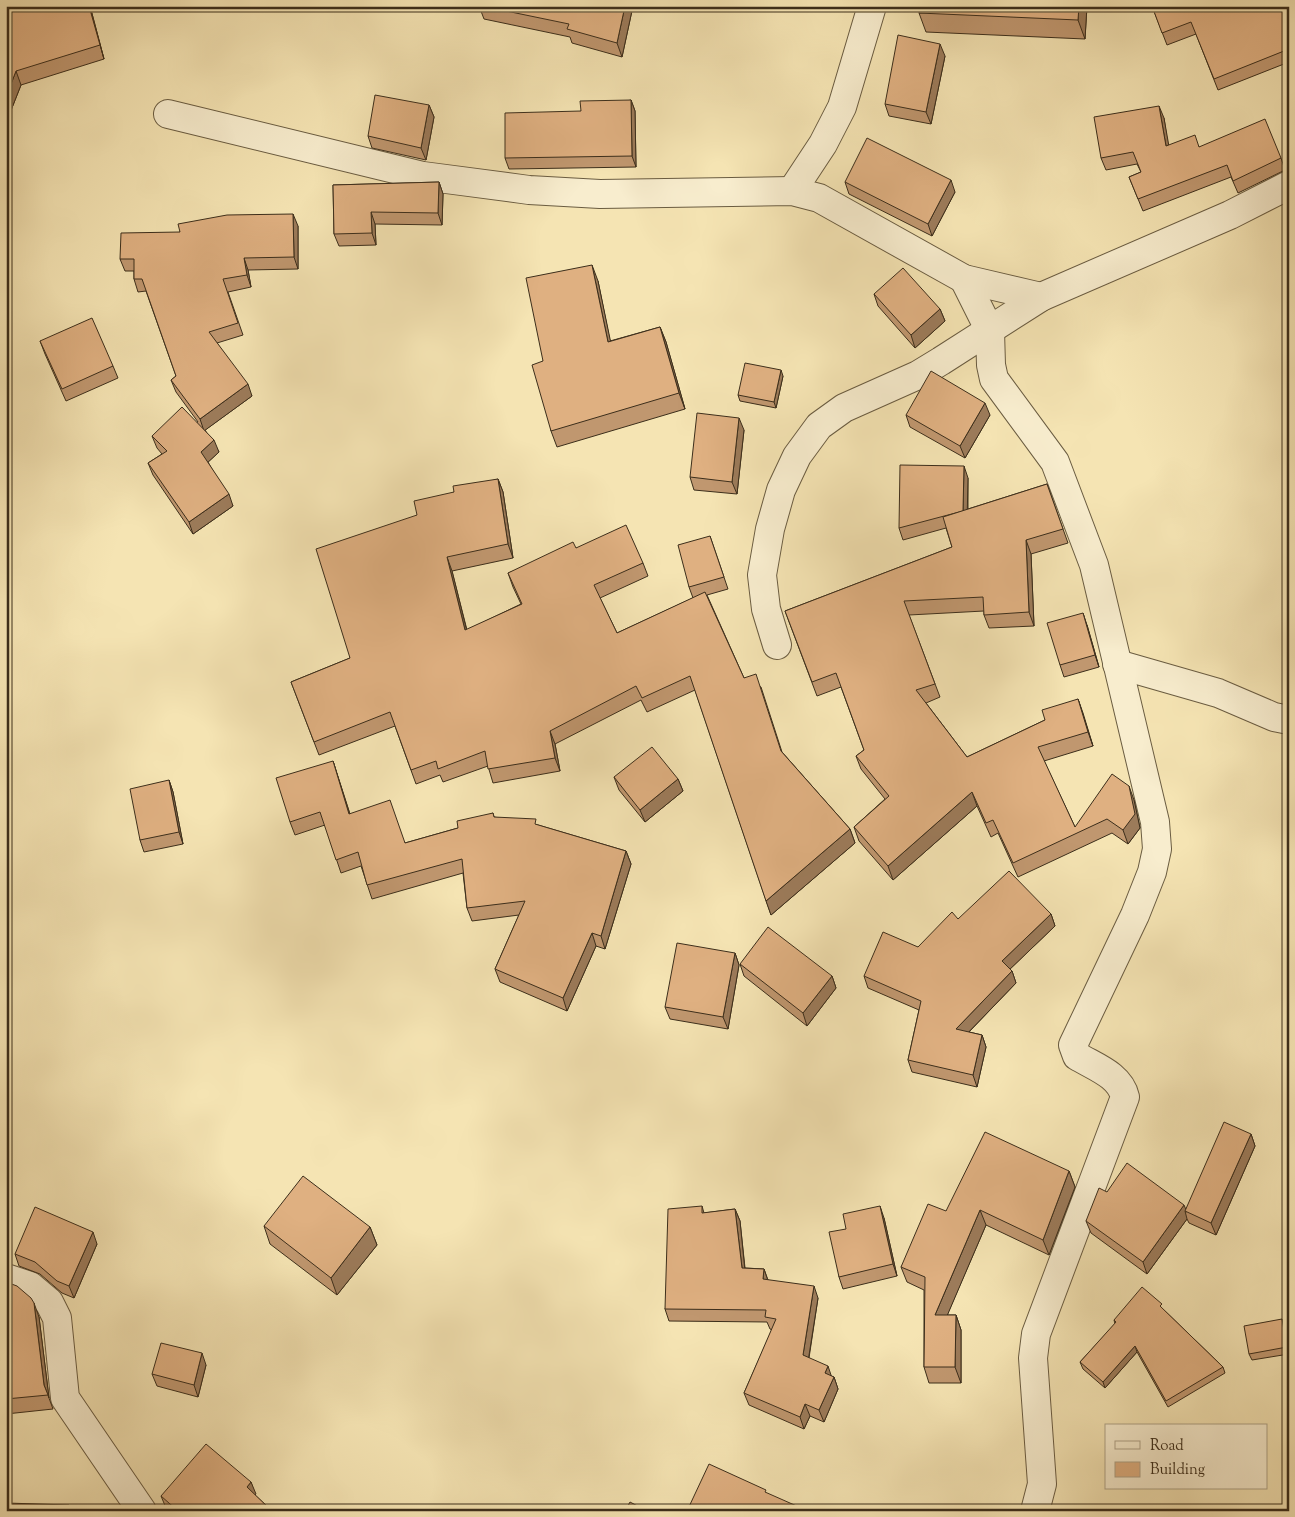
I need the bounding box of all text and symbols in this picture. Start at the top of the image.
legend [1105,1424,1268,1490]
text: Road [1150,1436,1184,1457]
text: Building [1150,1460,1205,1481]

